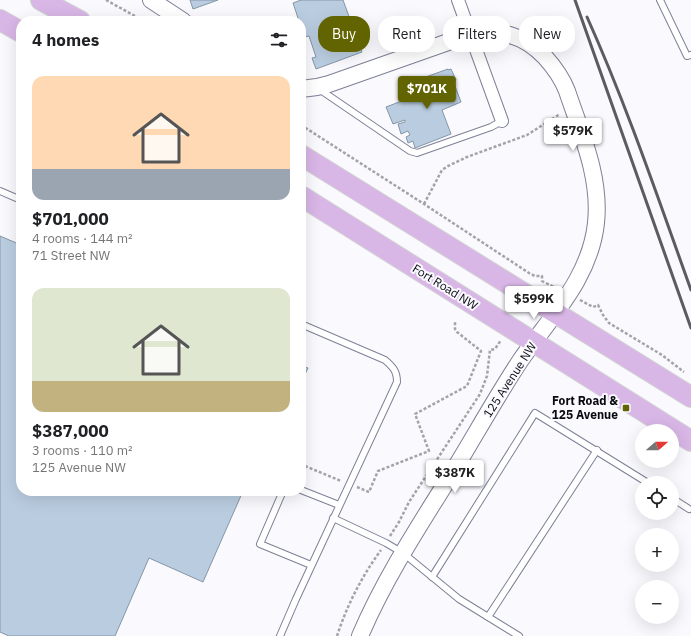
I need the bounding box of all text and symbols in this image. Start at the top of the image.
chip: Buy [318,16,370,52]
chip: Rent [378,16,435,52]
chip: Filters [443,16,511,52]
chip: New [519,16,575,52]
text: 4 homes [32,29,99,51]
icon: filters [268,29,290,51]
pin: $701K [399,76,455,110]
text: $701K [407,80,447,97]
icon: home [125,102,197,174]
pin: $579K [545,118,601,152]
text: $579K [553,122,593,139]
text: $701,000 [32,208,109,230]
text: 4 rooms · 144 m² [32,230,133,247]
text: 71 Street NW [32,247,110,264]
street label: Fort Road NW [410,261,481,313]
pin: $599K [506,286,562,320]
text: $599K [514,290,554,307]
icon: home [125,314,197,386]
street label: 125 Avenue NW [480,339,540,420]
place label: Fort Road & 125 Avenue [552,393,618,422]
marker: Fort Road & 125 Avenue [621,403,631,413]
text: $387,000 [32,420,109,442]
north arrow [635,424,679,468]
map controls [635,424,679,624]
text: 3 rooms · 110 m² [32,442,133,459]
text: 125 Avenue NW [32,459,126,476]
pin: $387K [427,460,483,494]
text: $387K [435,464,475,481]
button: locate [635,476,679,520]
button: + [635,528,679,572]
button: − [635,580,679,624]

